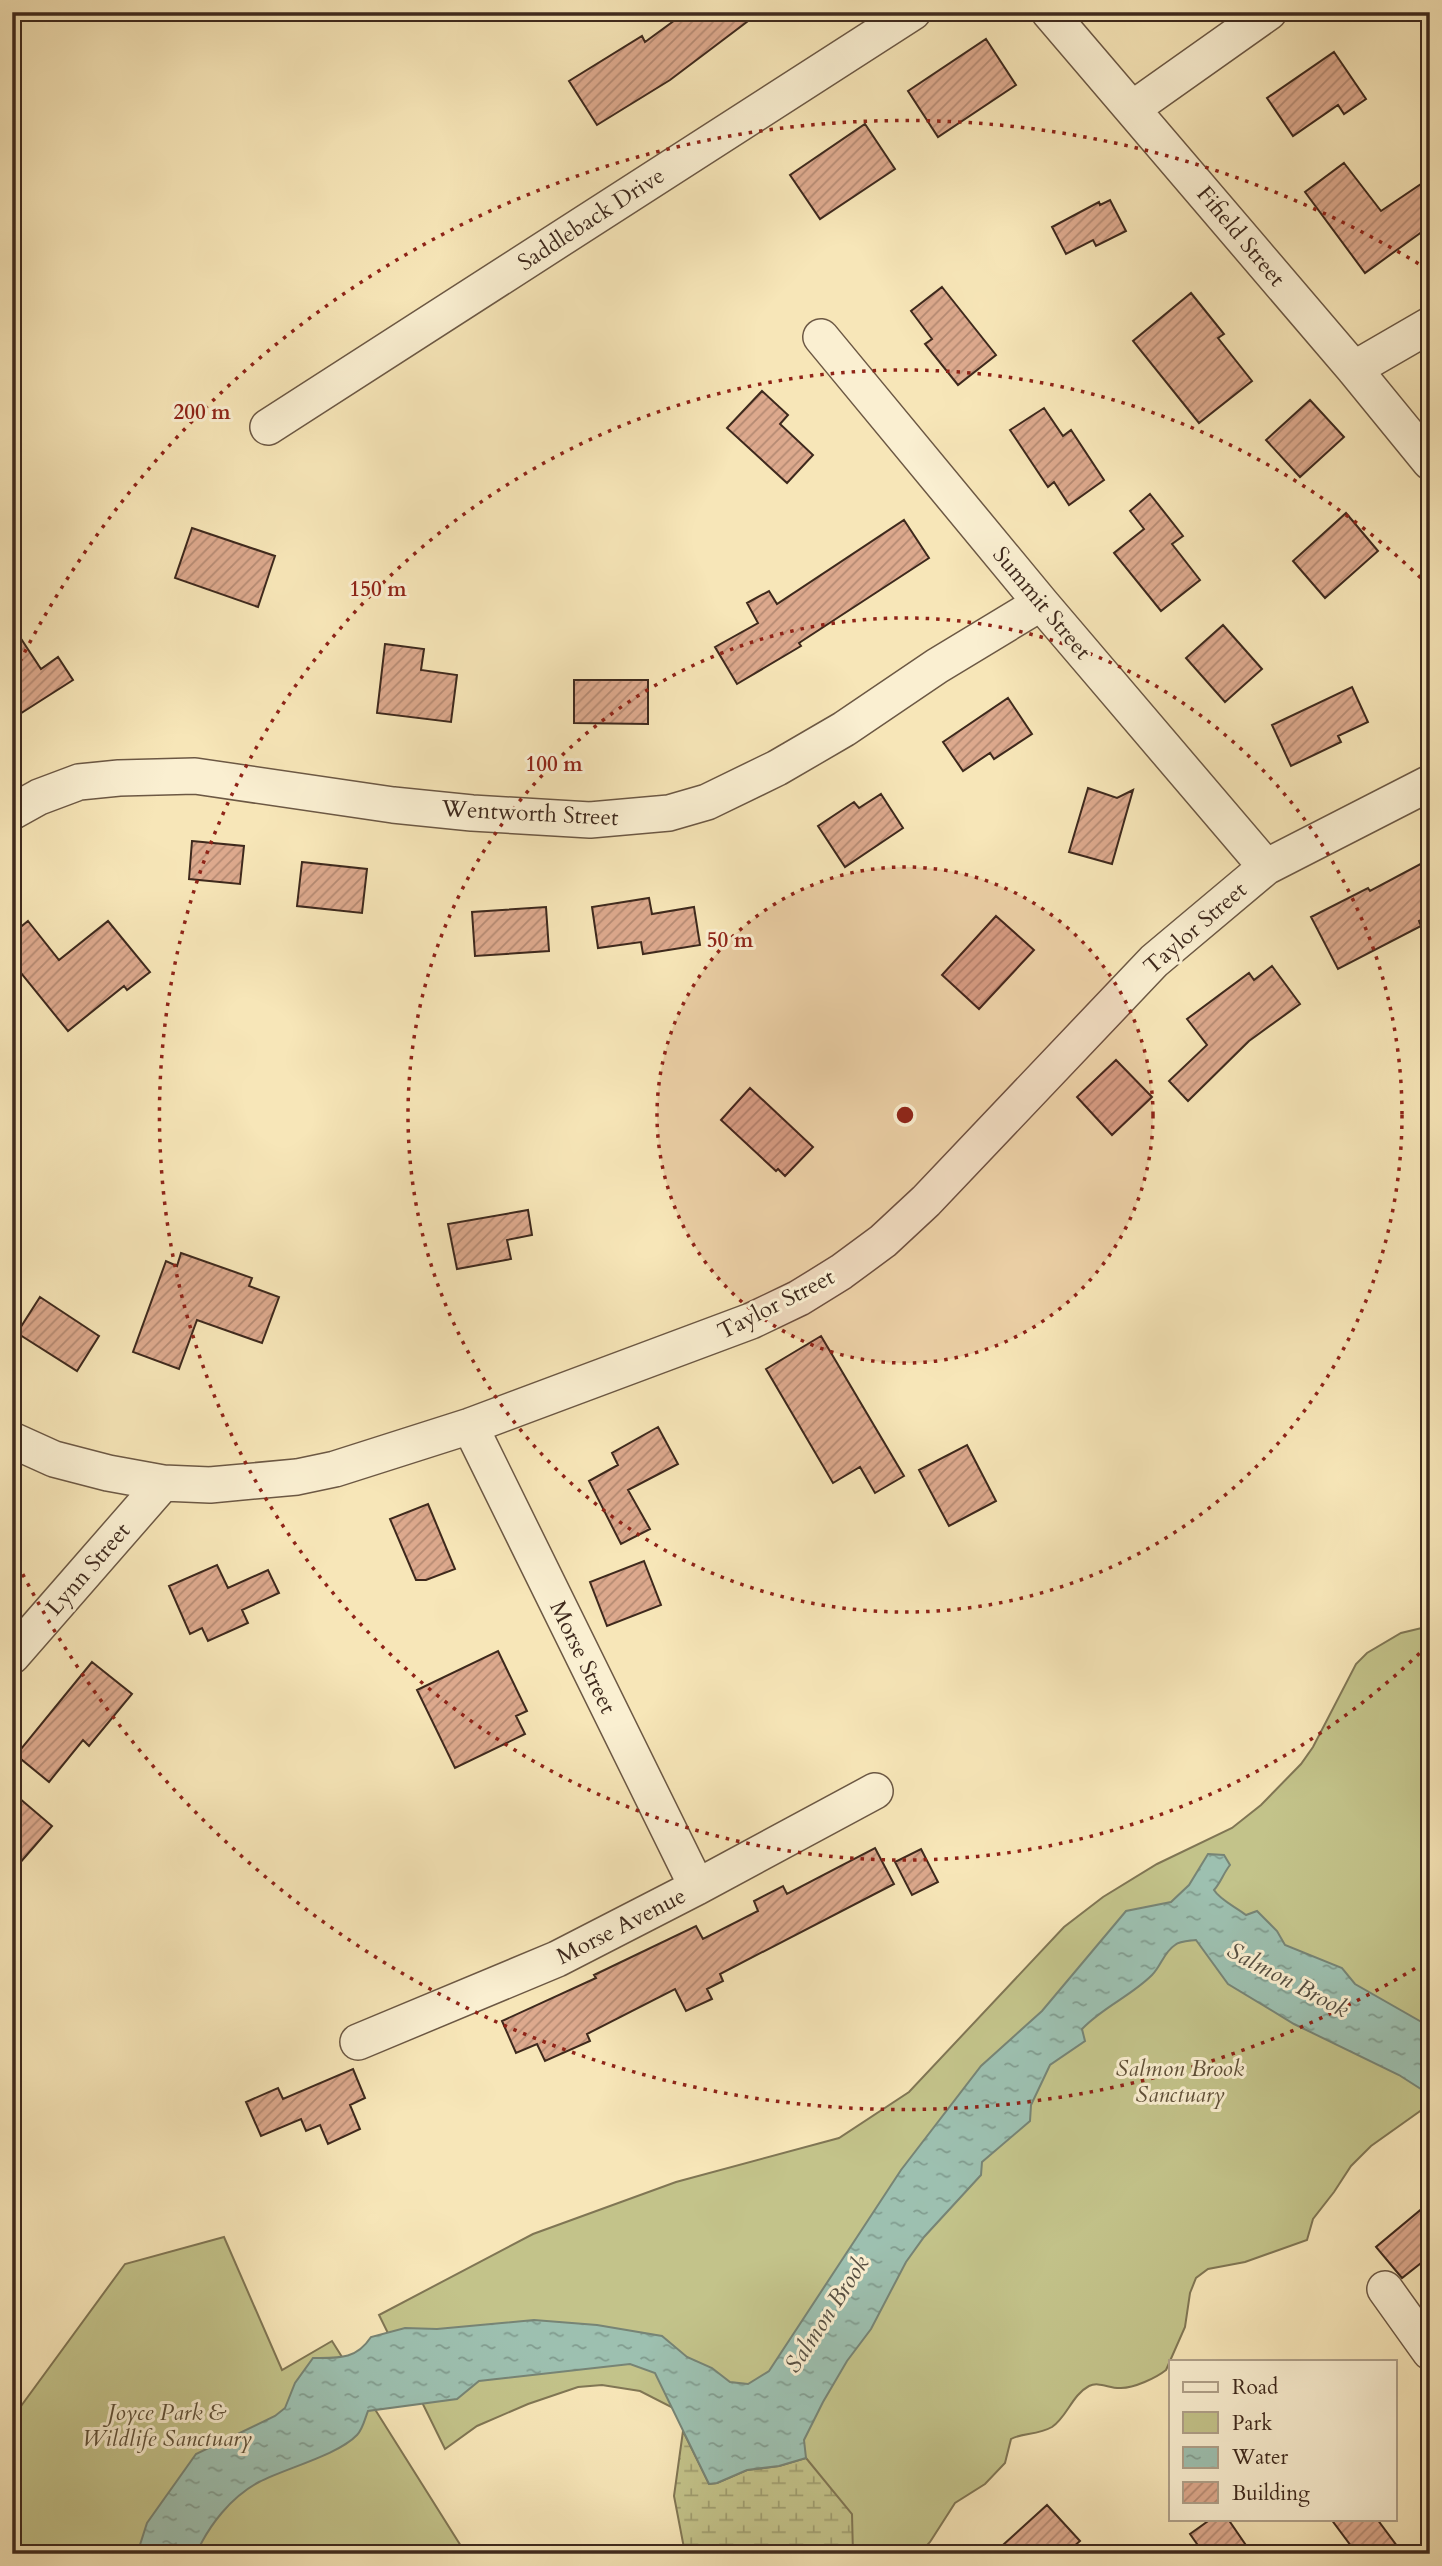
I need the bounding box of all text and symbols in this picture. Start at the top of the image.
street label: Saddleback Drive [512,160,670,278]
street label: Fifield Street [1190,179,1292,293]
text: 200 m [173,398,231,427]
street label: Summit Street [986,540,1098,666]
text: 150 m [349,575,407,604]
text: 100 m [525,750,583,779]
street label: Wentworth Street [440,793,619,833]
street label: Taylor Street [1137,875,1253,981]
text: 50 m [707,926,754,955]
centre of rings [893,1103,917,1127]
street label: Taylor Street [712,1261,840,1347]
street label: Lynn Street [39,1516,137,1622]
street label: Morse Street [542,1595,624,1719]
street label: Morse Avenue [551,1880,691,1972]
water label: Salmon Brook [1221,1934,1355,2026]
park label: Salmon Brook Sanctuary [1116,2053,1245,2110]
water label: Salmon Brook [777,2249,877,2379]
legend [1169,2360,1396,2520]
text: Road [1232,2373,1278,2402]
park label: Joyce Park & Wildlife Sanctuary [82,2397,252,2454]
text: Park [1232,2409,1273,2438]
text: Water [1231,2443,1288,2472]
text: Building [1232,2479,1310,2508]

